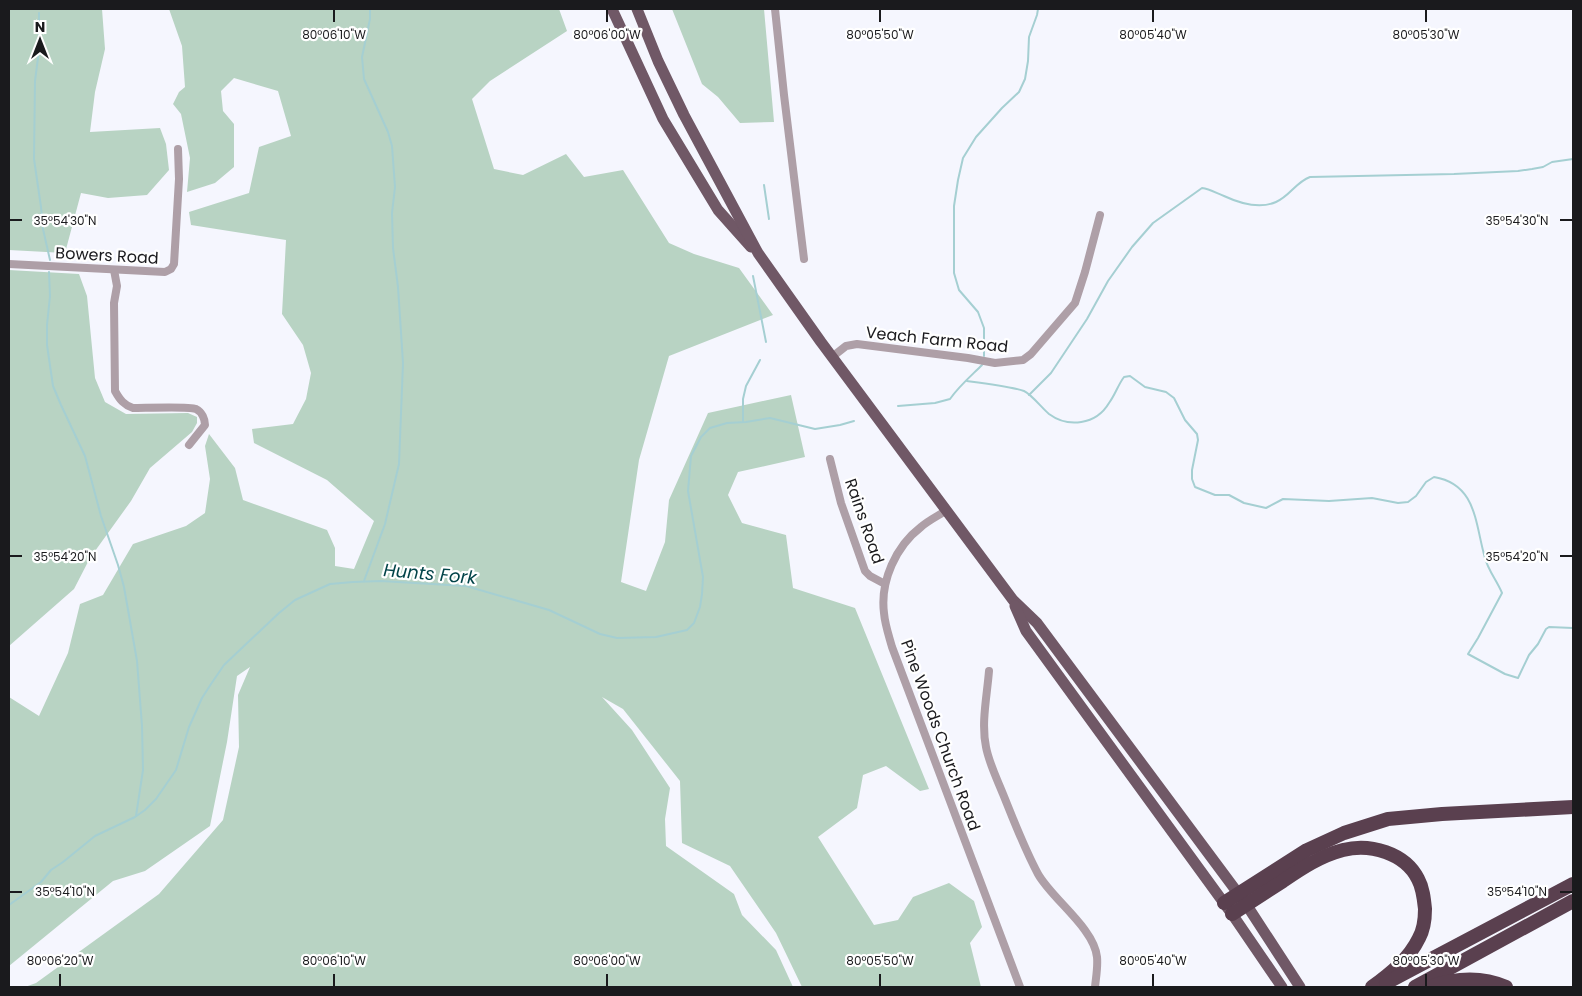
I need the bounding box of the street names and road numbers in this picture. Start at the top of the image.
street label: Bowers Road [55,241,159,270]
street label: Veach Farm Road [865,321,1009,358]
street label: Rains Road [839,475,890,567]
street label: Pine Woods Church Road [895,636,986,834]

